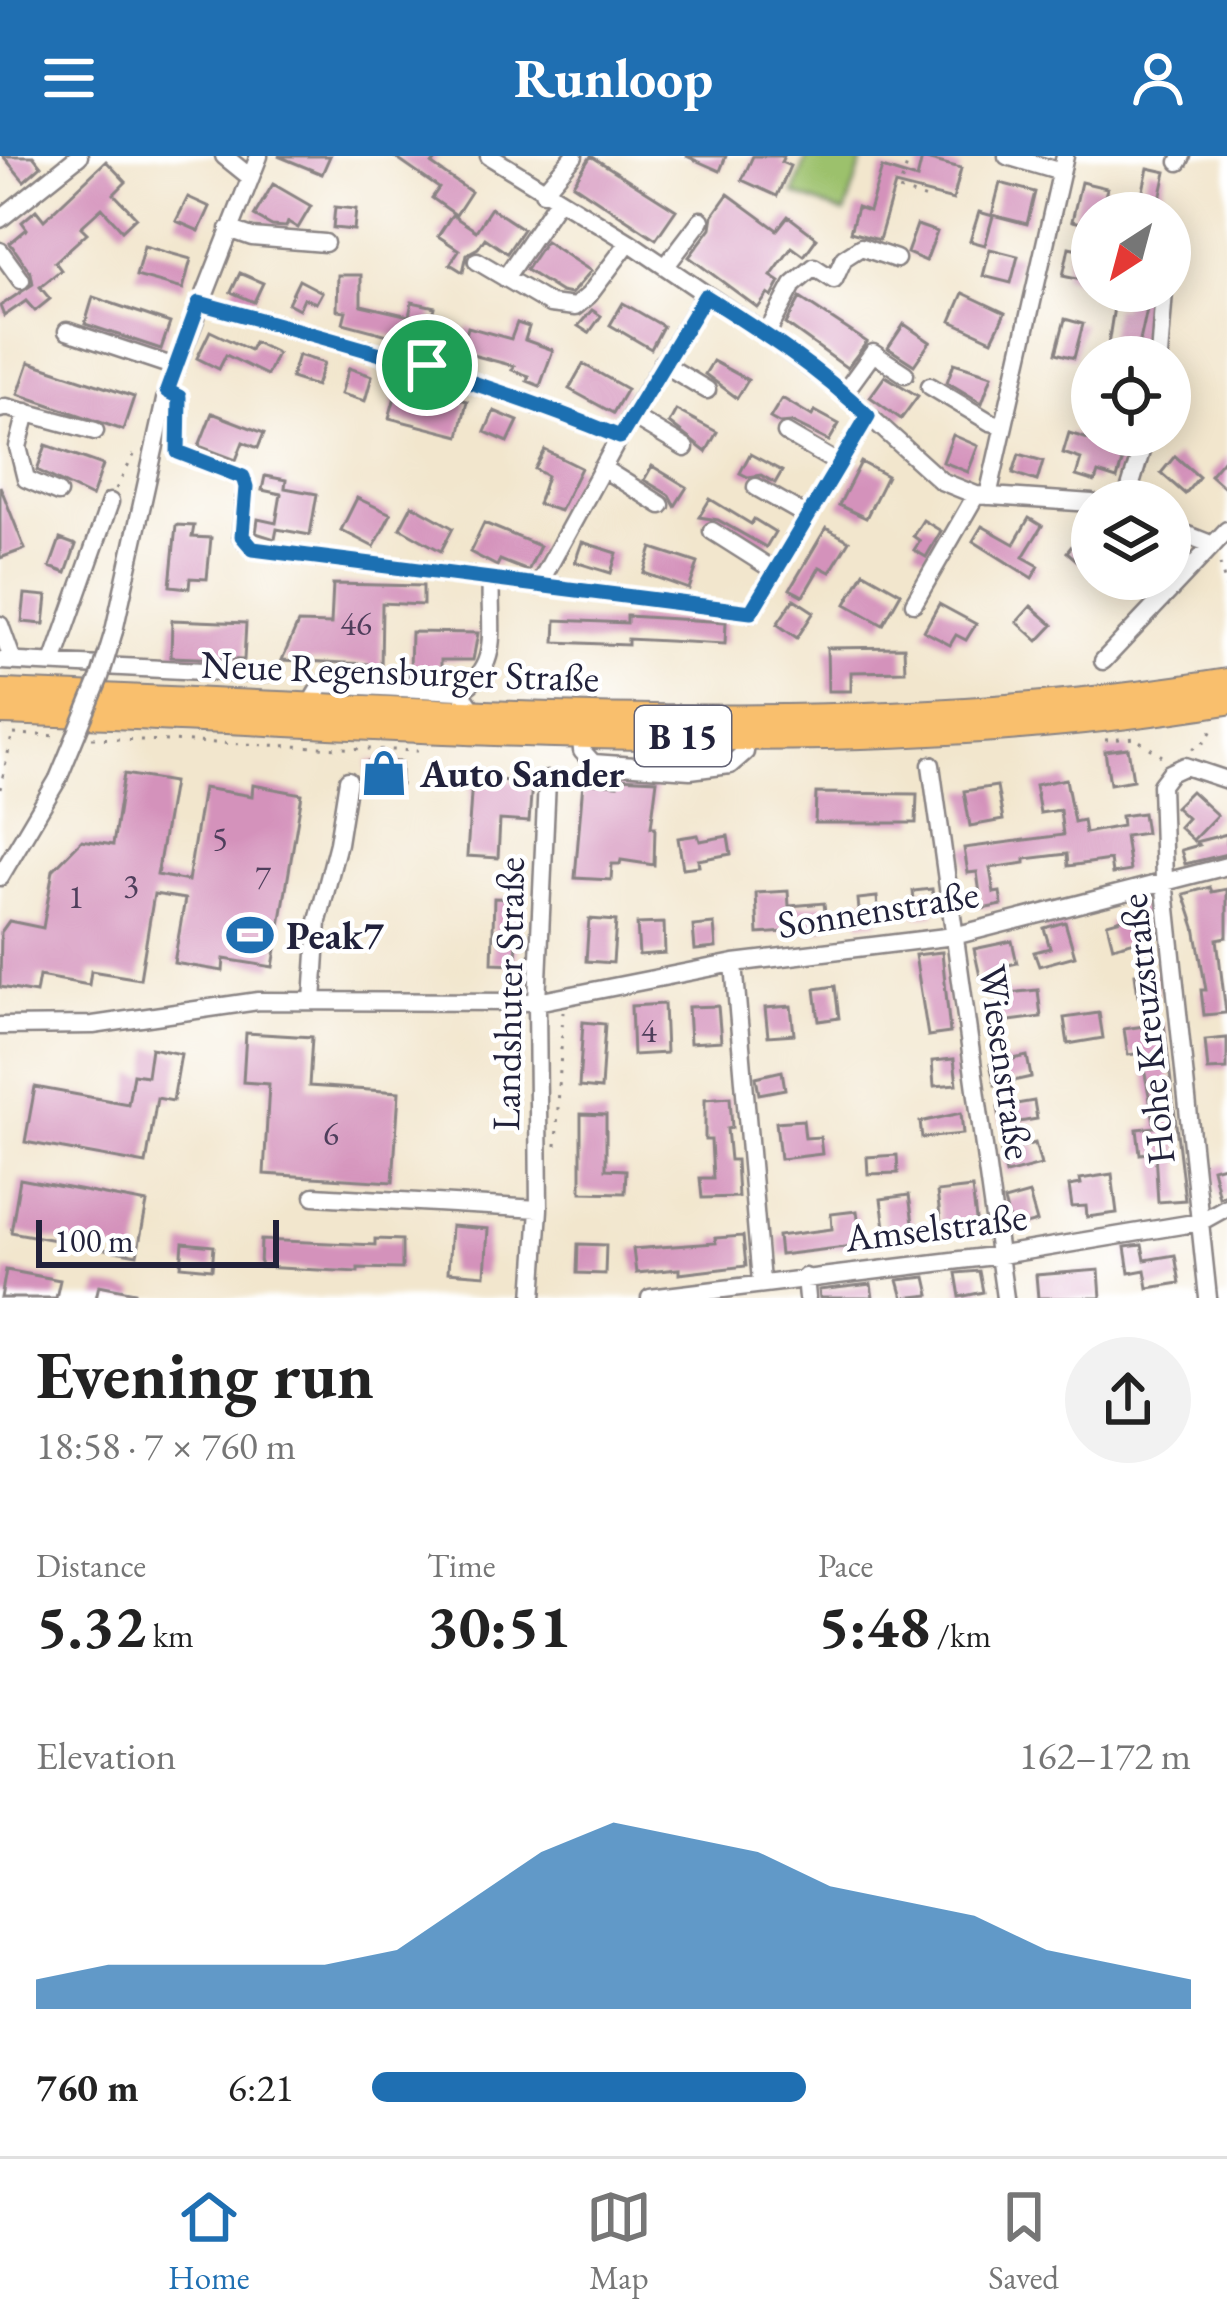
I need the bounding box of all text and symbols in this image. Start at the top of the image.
text: Runloop [514,43,713,113]
icon: menu [36,45,102,111]
icon: person [1125,45,1191,111]
north arrow [1071,192,1191,312]
map controls [1071,192,1191,600]
pin [376,314,478,416]
icon: arrive [394,332,460,398]
button: locate [1071,336,1191,456]
button: layers [1071,480,1191,600]
house number: 46 [340,602,372,645]
street label: Neue Regensburger Straße [200,639,600,703]
road number: B 15 [635,706,731,766]
shop icon: Auto Sander [359,748,409,798]
place label: Auto Sander [419,748,625,799]
house number: 5 [212,817,228,860]
house number: 7 [255,856,271,899]
street label: Landshuter Straße [480,857,536,1131]
house number: 3 [123,864,139,907]
street label: Sonnenstraße [774,868,982,950]
house number: 1 [68,875,84,918]
street label: Hohe Kreuzstraße [1107,891,1187,1167]
sports icon: Peak7 [225,910,275,960]
place label: Peak7 [286,910,384,961]
street label: Wiesenstraße [967,961,1045,1163]
house number: 4 [641,1009,657,1052]
house number: 6 [323,1112,339,1155]
street label: Amselstraße [841,1191,1030,1264]
scale bar [36,1214,279,1267]
text: 100 m [54,1219,134,1262]
text: Evening run [36,1332,374,1418]
button: share [1065,1337,1191,1463]
text: 18:58 · 7 × 760 m [36,1420,296,1471]
text: Distance [36,1544,146,1587]
text: Time [427,1544,496,1587]
text: Pace [818,1544,873,1587]
text: 5.32 [36,1587,146,1665]
text: 30:51 [427,1587,571,1665]
text: 5:48 [818,1587,930,1665]
text: km [146,1614,194,1657]
text: /km [930,1614,991,1657]
text: Elevation [36,1730,176,1781]
text: 162–172 m [1019,1730,1191,1781]
text: 760 m [36,2062,139,2113]
text: 6:21 [228,2062,294,2113]
tab: Home [168,2184,250,2299]
tab: Map [586,2184,652,2299]
tab: Saved [988,2184,1059,2299]

